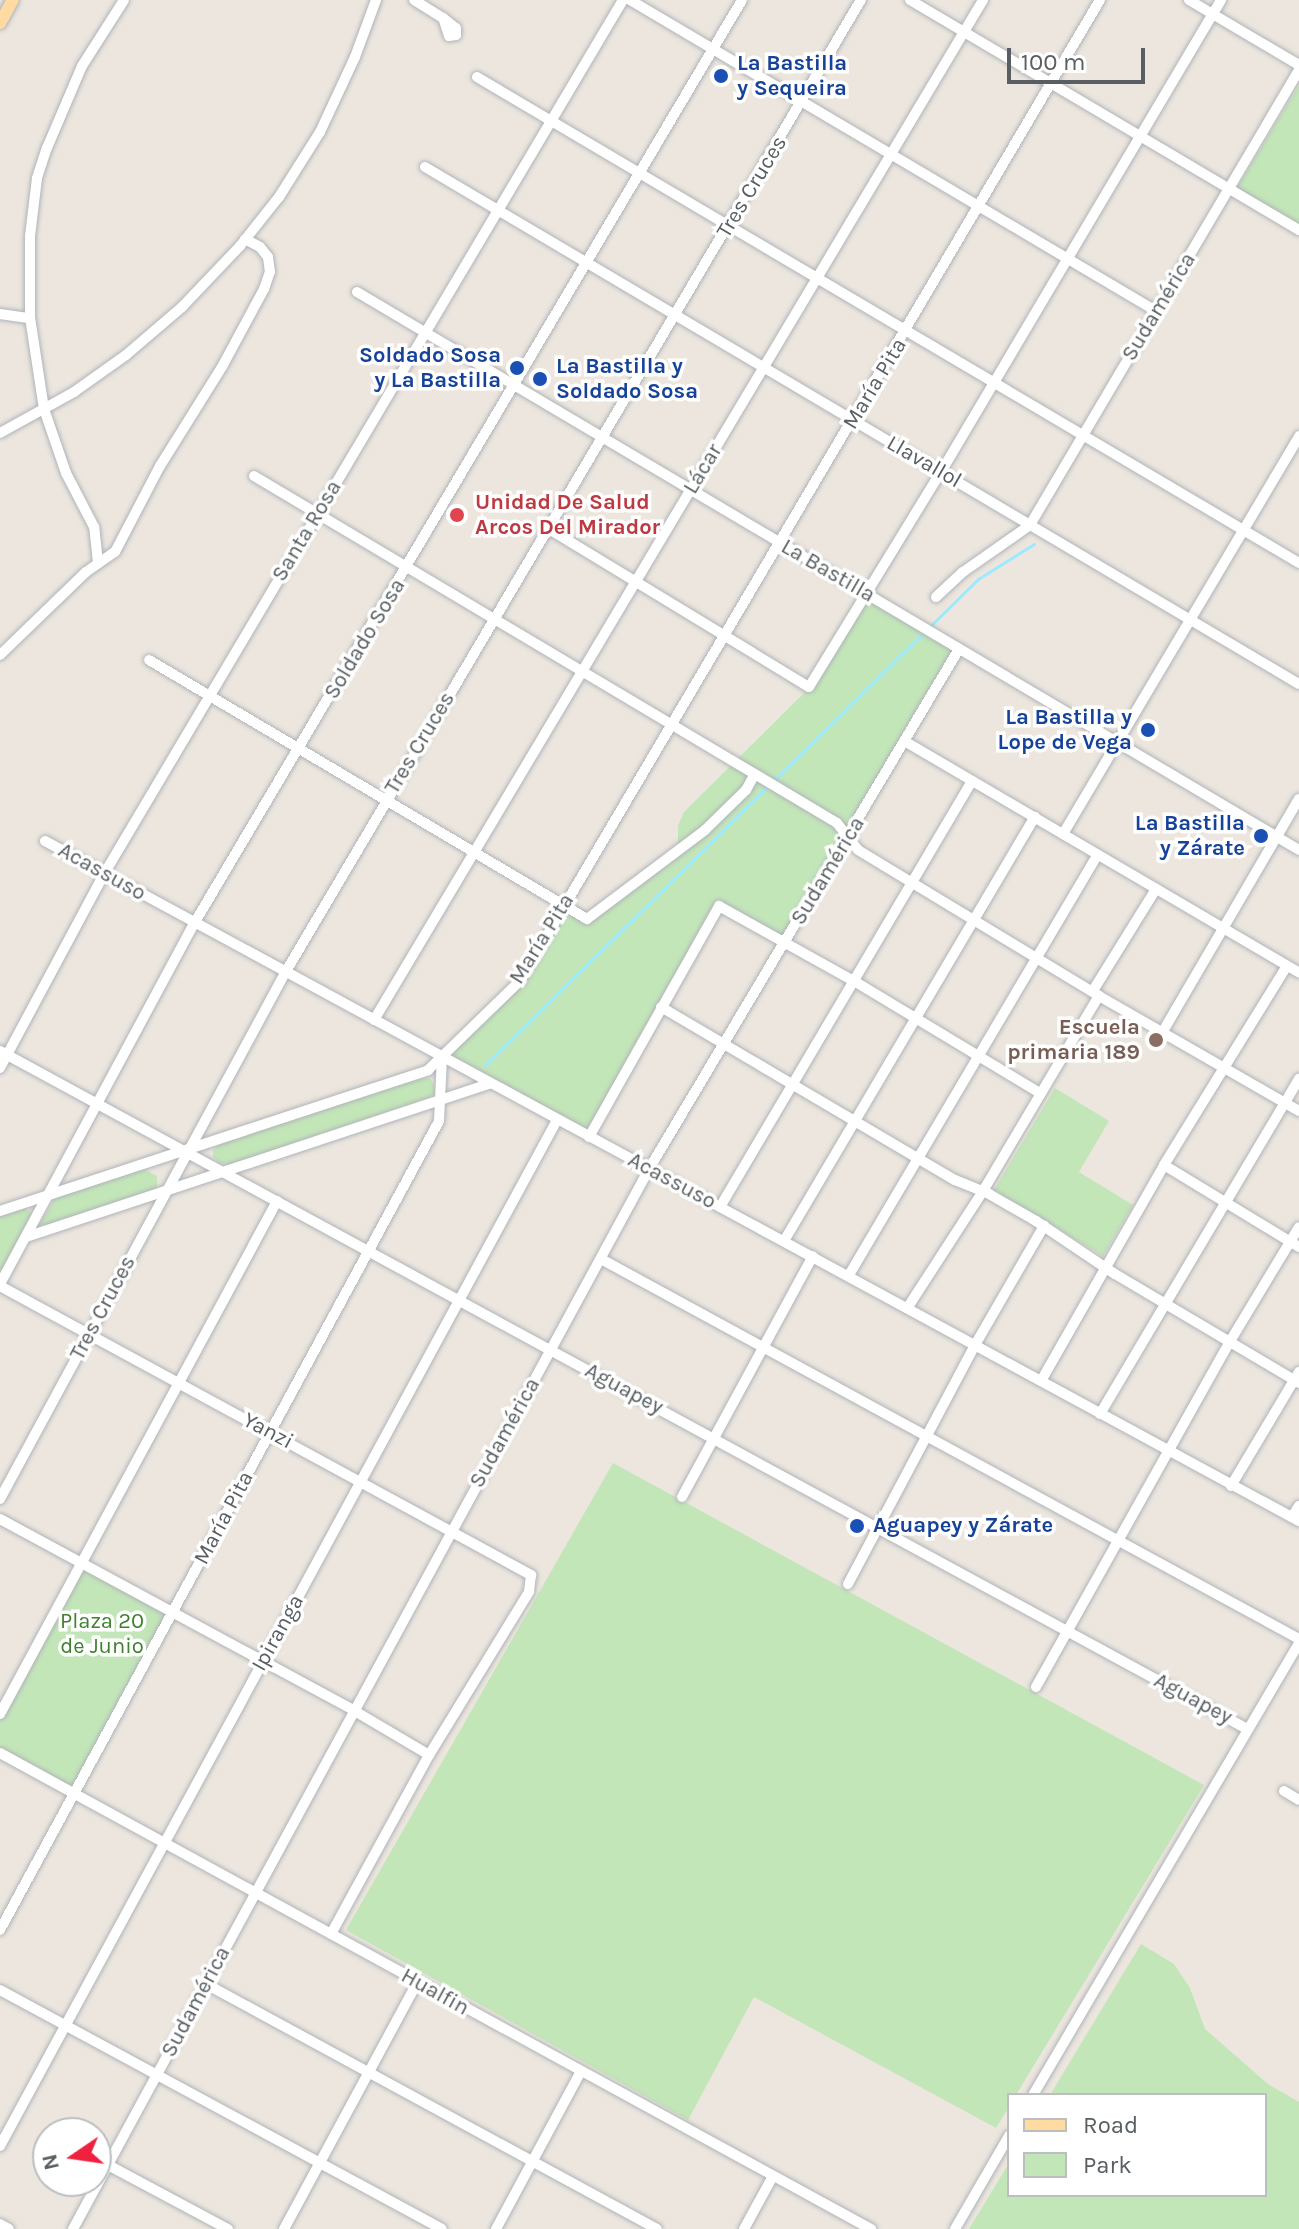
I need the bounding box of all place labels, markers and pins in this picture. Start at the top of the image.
place label: La Bastilla y Sequeira [737,50,847,102]
marker: La Bastilla y Sequeira [712,67,730,85]
place label: Soldado Sosa y La Bastilla [359,342,501,394]
place label: La Bastilla y Soldado Sosa [556,353,698,404]
marker: Soldado Sosa y La Bastilla [508,359,526,377]
marker: La Bastilla y Soldado Sosa [531,370,549,388]
place label: Unidad De Salud Arcos Del Mirador [475,489,660,540]
marker: Unidad De Salud Arcos Del Mirador [446,504,468,526]
place label: La Bastilla y Lope de Vega [998,704,1132,756]
marker: La Bastilla y Lope de Vega [1139,721,1157,739]
place label: La Bastilla y Zárate [1135,810,1245,862]
marker: La Bastilla y Zárate [1252,827,1270,845]
place label: Escuela primaria 189 [1007,1014,1140,1066]
marker: Escuela primaria 189 [1147,1031,1165,1049]
place label: Aguapey y Zárate [873,1513,1053,1539]
marker: Aguapey y Zárate [848,1517,866,1535]

